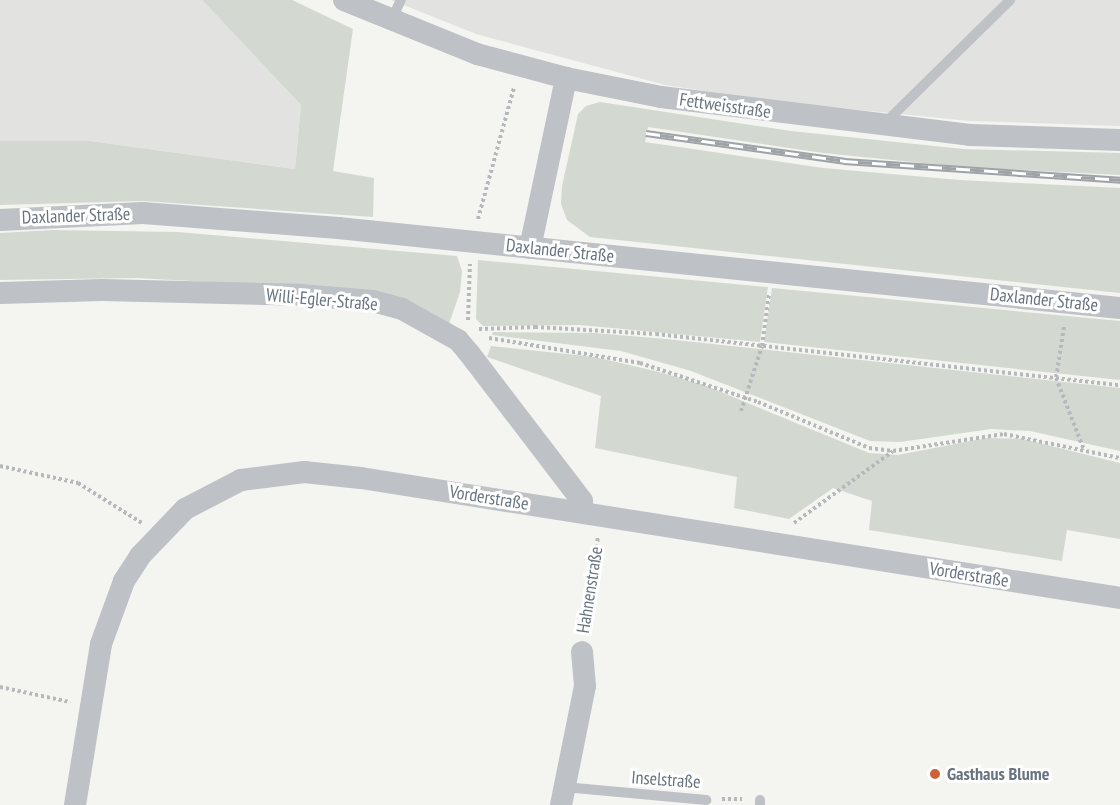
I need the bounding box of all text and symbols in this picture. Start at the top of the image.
street label: Fettweisstraße [678,89,772,123]
street label: Daxlander Straße [21,203,131,229]
street label: Daxlander Straße [505,235,615,267]
street label: Willi-Egler-Straße [265,284,379,316]
street label: Daxlander Straße [989,284,1099,316]
street label: Vorderstraße [448,481,530,515]
street label: Hahnenstraße [572,545,608,635]
street label: Vorderstraße [928,558,1010,592]
place label: Gasthaus Blume [947,763,1049,785]
street label: Inselstraße [631,767,701,793]
marker: Gasthaus Blume [928,767,942,781]

